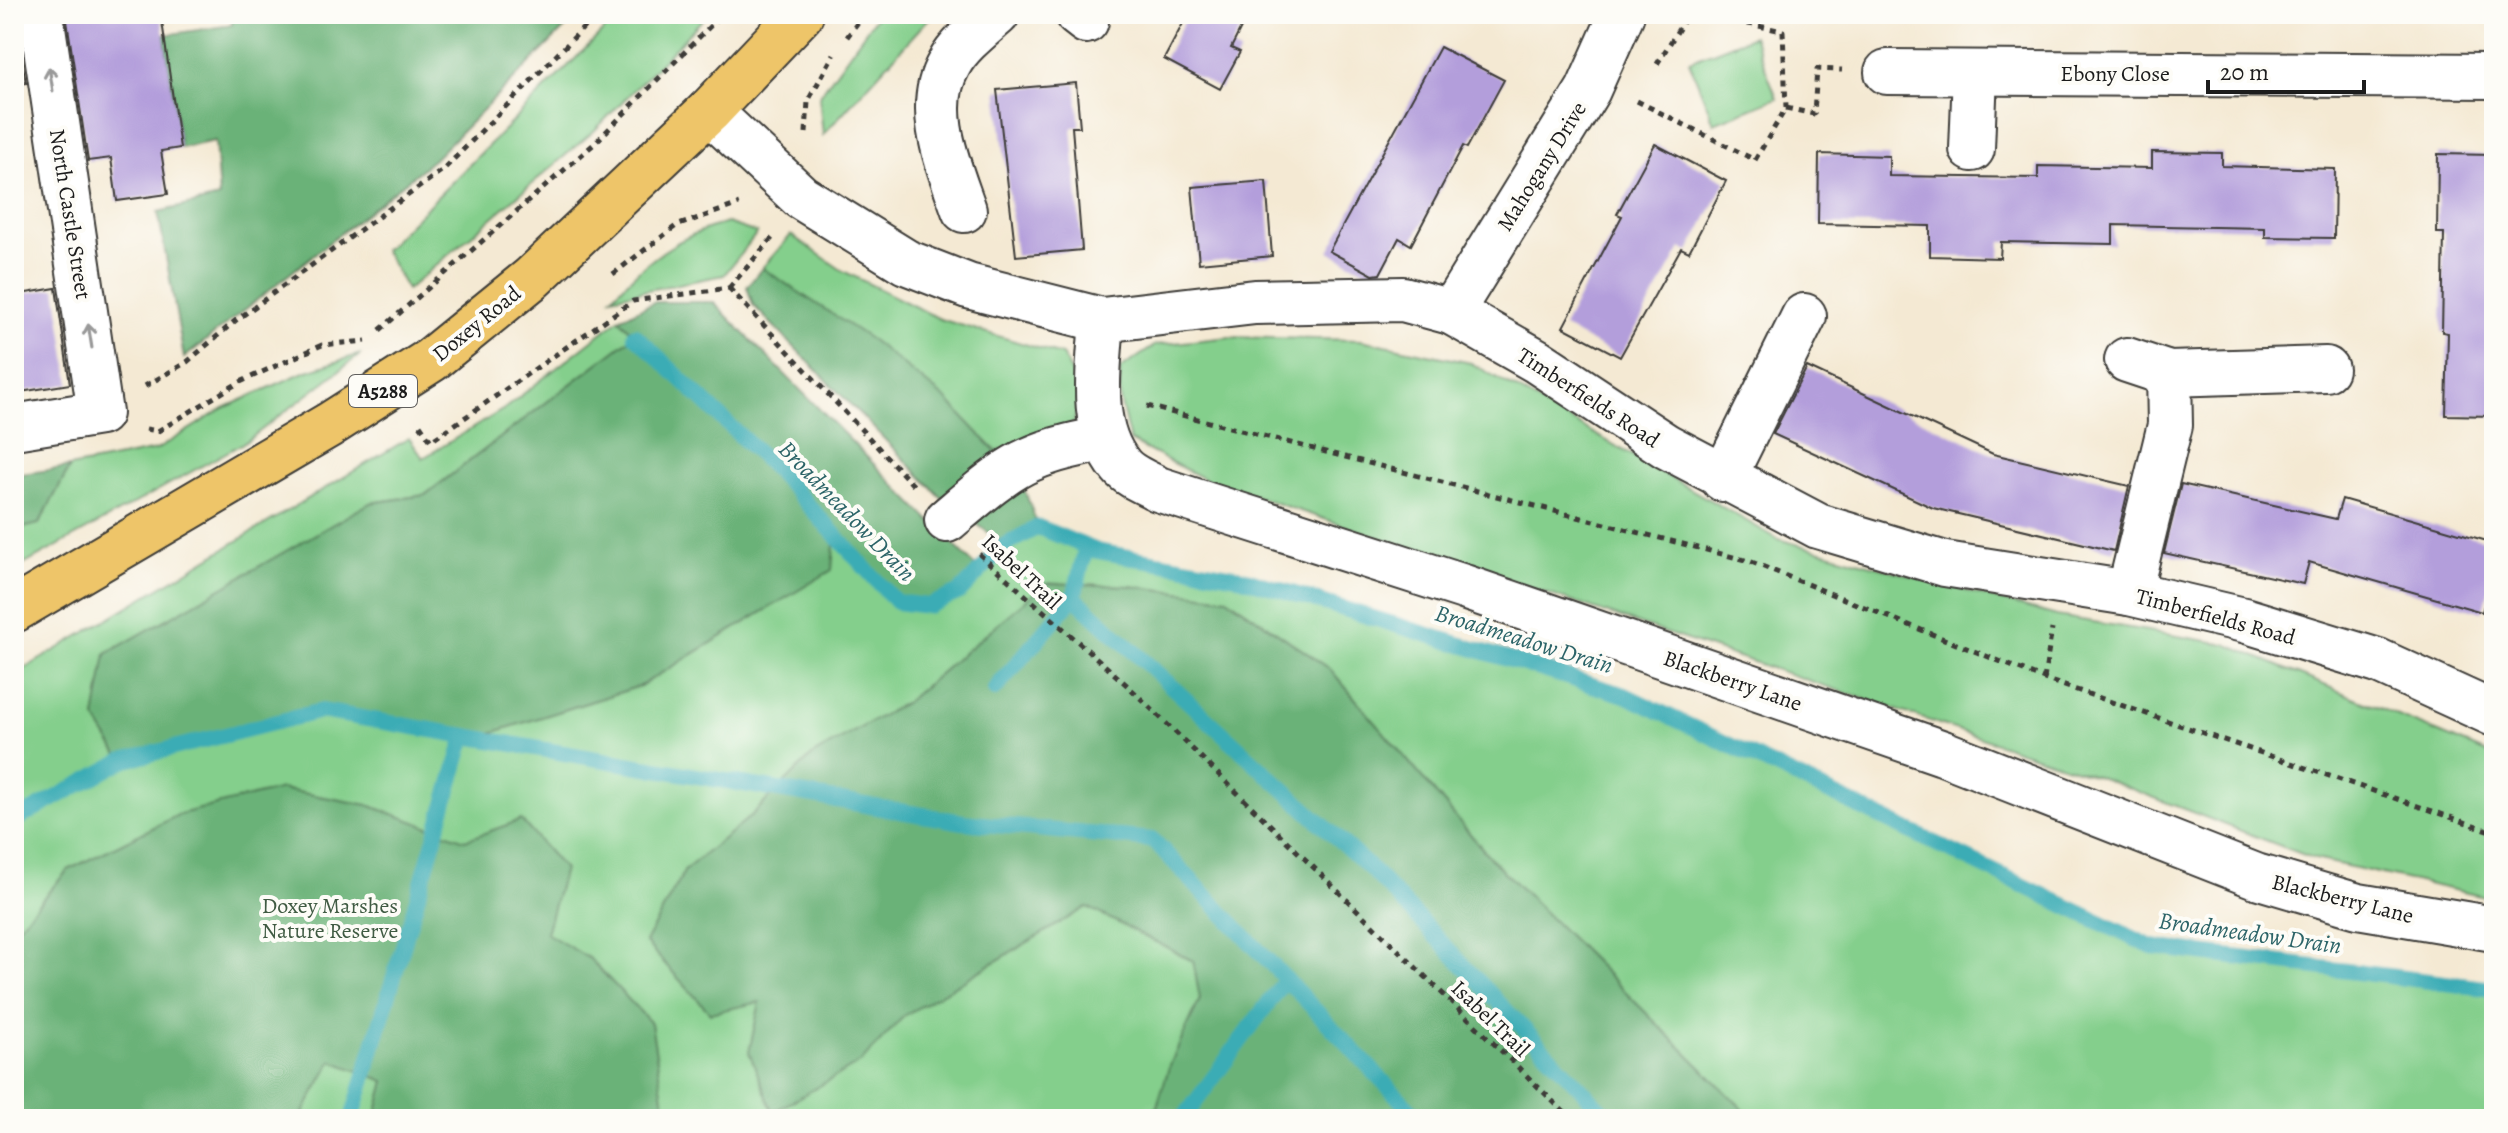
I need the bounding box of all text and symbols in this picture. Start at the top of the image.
scale bar [2208,44,2364,94]
text: 20 m [2220,56,2269,88]
street label: Ebony Close [2060,59,2170,89]
one-way arrow [43,67,58,92]
street label: Mahogany Drive [1490,96,1594,237]
street label: North Castle Street [42,127,98,301]
street label: Doxey Road [426,279,527,369]
one-way arrow [82,324,97,349]
street label: Timberfields Road [1511,341,1666,455]
road number: A5288 [349,375,417,407]
water label: Broadmeadow Drain [771,434,923,588]
street label: Isabel Trail [975,527,1068,616]
street label: Timberfields Road [2133,581,2299,653]
water label: Broadmeadow Drain [1431,597,1617,681]
street label: Blackberry Lane [1659,643,1806,719]
street label: Blackberry Lane [2269,867,2417,931]
park label: Doxey Marshes Nature Reserve [262,891,398,946]
water label: Broadmeadow Drain [2157,904,2344,962]
street label: Isabel Trail [1444,974,1536,1064]

